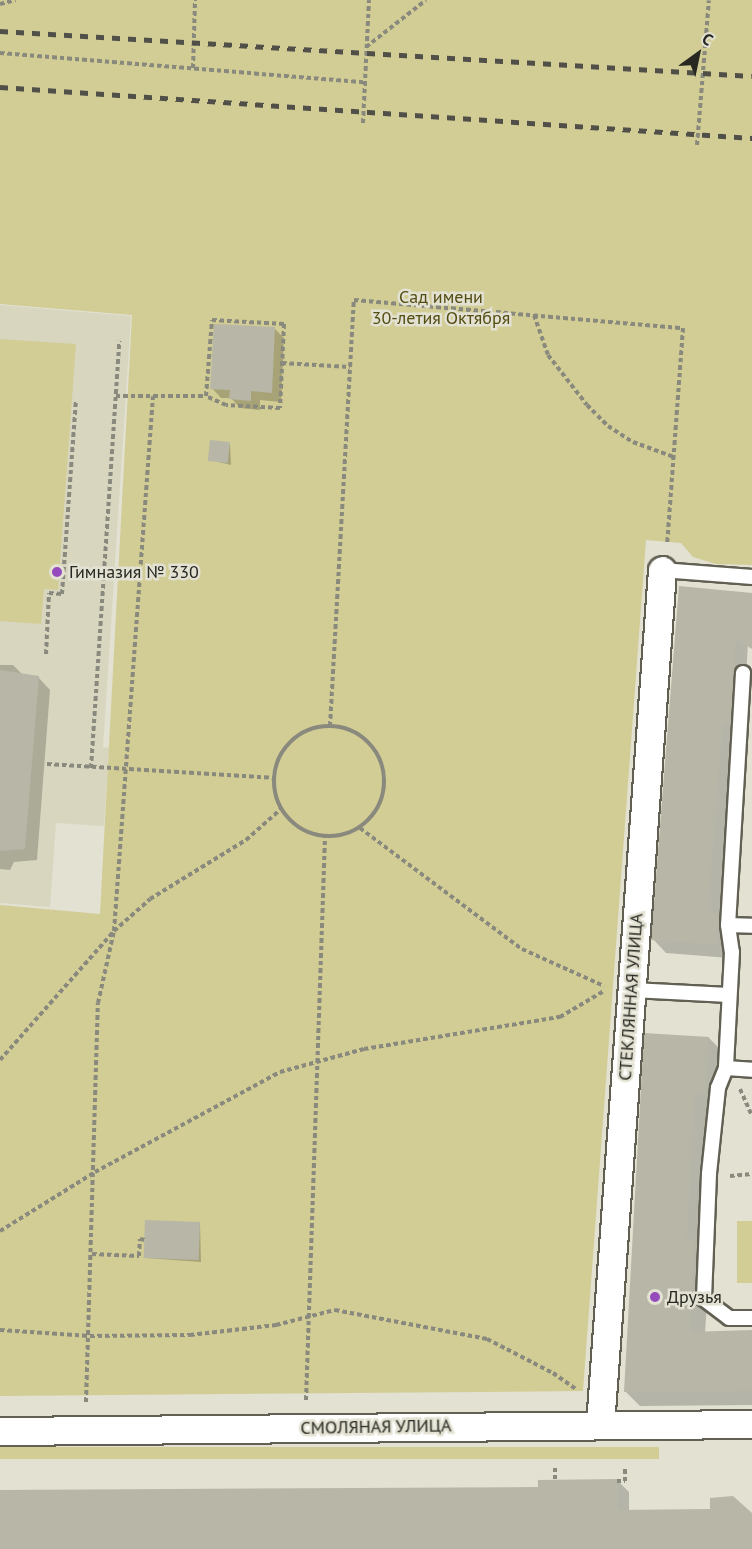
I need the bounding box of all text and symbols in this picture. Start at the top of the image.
north arrow [668,24,728,84]
text: С [699,28,717,50]
park label: Сад имени 30-летия Октября [372,287,510,330]
place label: Гимназия № 330 [69,561,199,583]
marker: Гимназия № 330 [50,565,64,579]
street label: СТЕКЛЯННАЯ УЛИЦА [614,912,648,1082]
place label: Друзья [667,1286,722,1308]
marker: Друзья [648,1290,662,1304]
street label: СМОЛЯНАЯ УЛИЦА [300,1415,452,1439]

